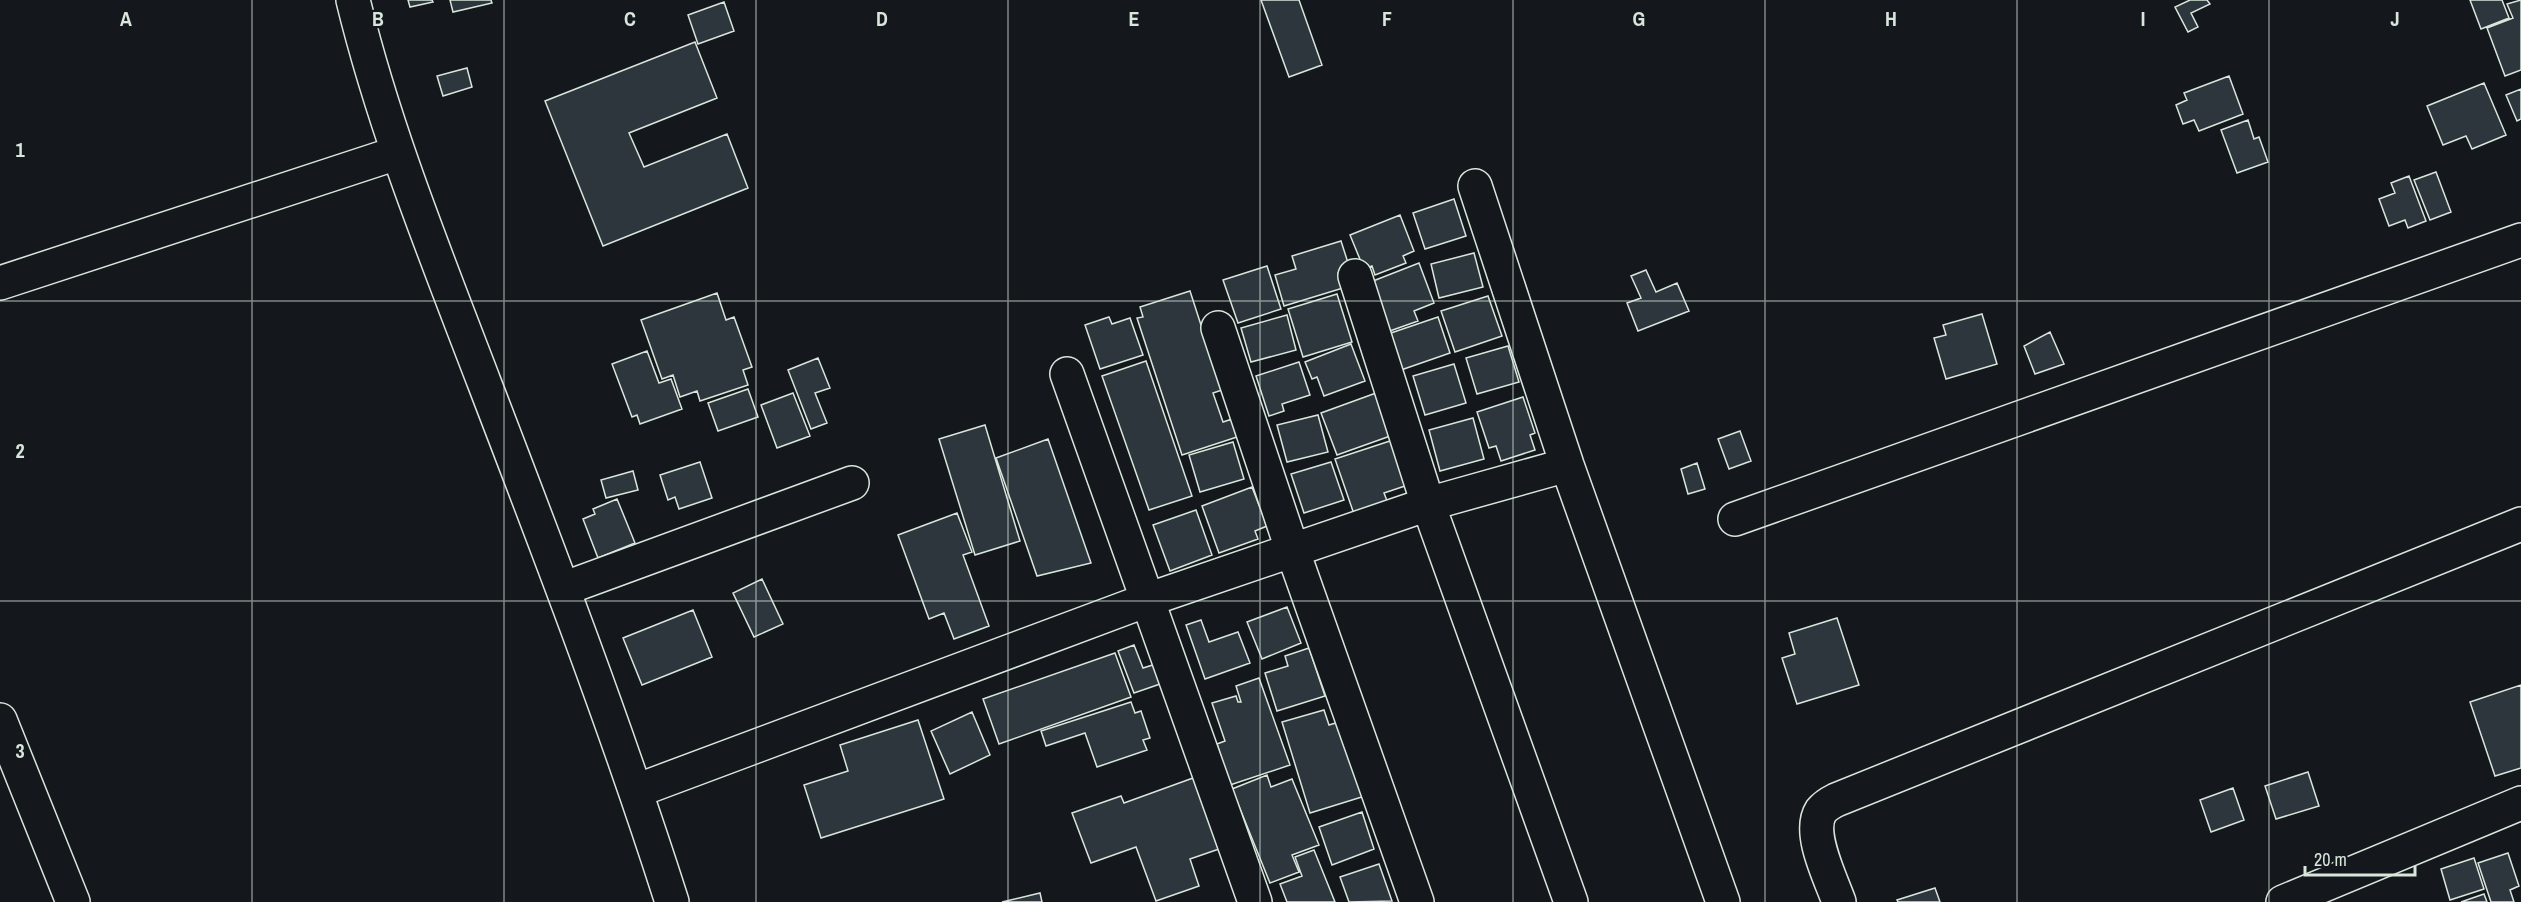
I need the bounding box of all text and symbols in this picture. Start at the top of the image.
text: A [120,5,132,32]
text: B [372,5,384,32]
text: C [624,5,636,32]
text: D [876,5,888,32]
text: E [1129,5,1140,32]
text: F [1382,5,1392,32]
text: G [1633,5,1645,32]
text: H [1885,5,1897,32]
text: I [2141,5,2145,32]
text: J [2390,5,2400,32]
text: 1 [15,136,25,163]
text: 2 [15,437,25,464]
text: 3 [15,737,25,764]
scale bar [2305,839,2414,877]
text: 20 m [2314,847,2347,872]

